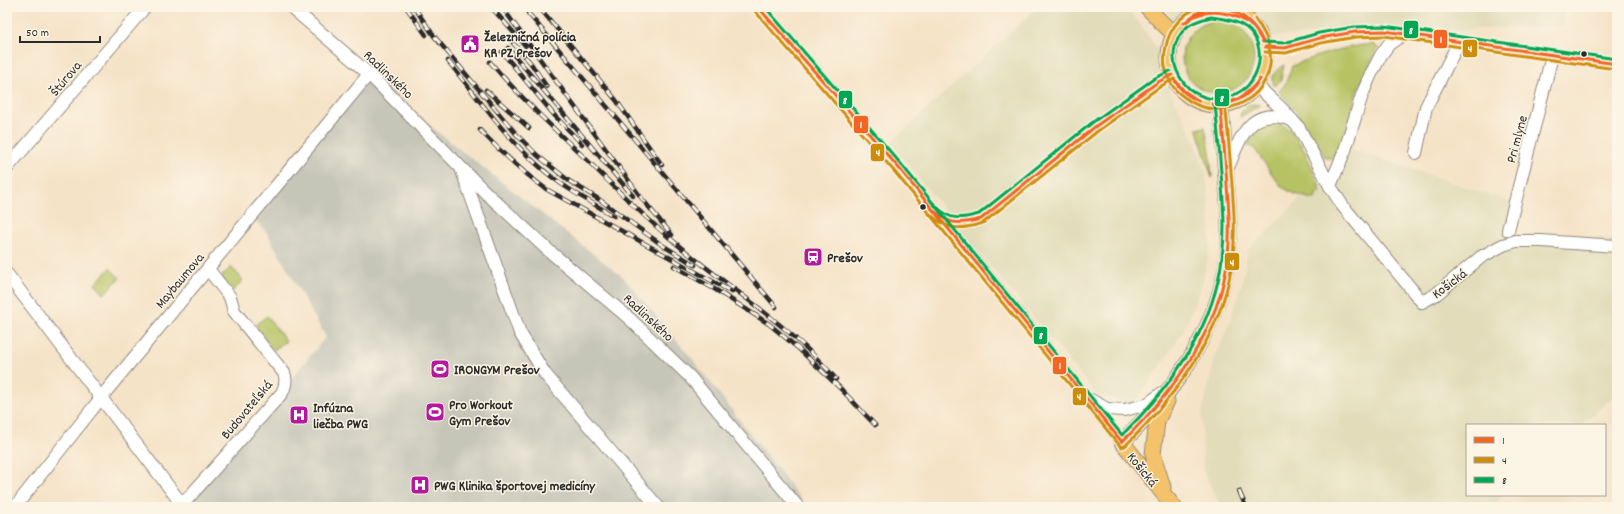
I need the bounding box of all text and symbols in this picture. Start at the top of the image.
scale bar [20,18,100,44]
line badge: 8 [1403,20,1419,39]
text: 8 [1409,24,1414,40]
text: 50 m [26,25,49,42]
place label: Železničná polícia KR PZ Prešov [484,28,577,64]
line badge: 1 [1433,29,1448,49]
public building icon: Železničná polícia KR PZ Prešov [459,33,481,55]
text: 1 [1440,33,1442,49]
line badge: 4 [1462,39,1478,58]
text: 4 [1468,42,1472,58]
street label: Radlinského [358,46,417,104]
unlabelled marker [1579,49,1589,59]
street label: Štúrova [46,57,88,101]
line badge: 8 [1214,88,1230,107]
line badge: 8 [838,90,853,109]
text: 8 [1220,92,1225,108]
text: 8 [843,94,848,110]
street label: Pri mlyne [1502,113,1534,166]
line badge: 1 [853,115,869,134]
text: 1 [860,118,862,134]
line badge: 4 [870,143,885,162]
text: 4 [876,146,880,162]
unlabelled marker [918,202,928,212]
station icon: Prešov [802,246,824,268]
street label: Maybaumova [151,249,210,314]
place label: Prešov [827,249,863,269]
line badge: 4 [1224,252,1240,271]
text: 4 [1230,256,1234,272]
street label: Košická [1428,265,1472,305]
street label: Radlinského [618,290,677,347]
line badge: 8 [1033,326,1048,345]
text: 8 [1039,329,1044,345]
line badge: 1 [1052,356,1067,375]
sports icon: IRONGYM Prešov [429,358,451,380]
text: 1 [1059,359,1061,375]
place label: IRONGYM Prešov [454,361,540,381]
street label: Budovateľská [217,376,278,444]
line badge: 4 [1072,387,1087,406]
text: 4 [1077,390,1081,406]
place label: Pro Workout Gym Prešov [449,396,513,432]
place label: Infúzna liečba PWG [313,399,368,435]
sports icon: Pro Workout Gym Prešov [424,401,446,423]
hospital icon: Infúzna liečba PWG [288,404,310,426]
legend [1466,424,1606,496]
text: 1 [1502,433,1505,450]
street label: Košická [1121,449,1162,492]
text: 4 [1502,453,1507,470]
text: 8 [1502,473,1507,490]
hospital icon: PWG Klinika športovej medicíny [409,474,431,496]
place label: PWG Klinika športovej medicíny [434,477,596,497]

